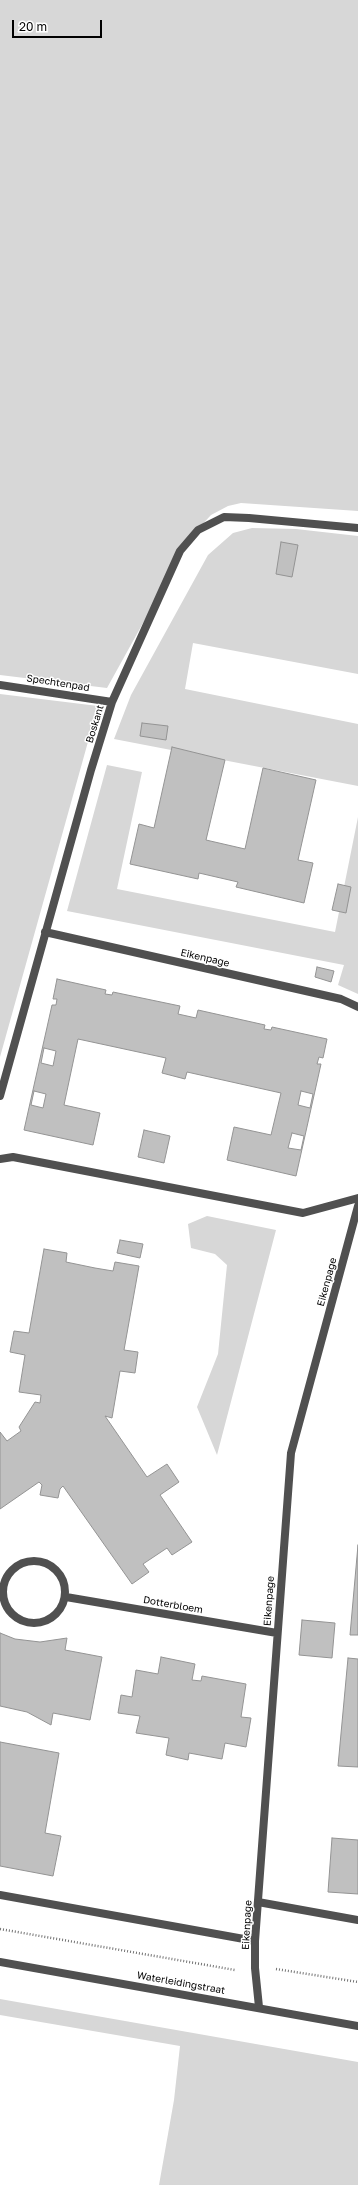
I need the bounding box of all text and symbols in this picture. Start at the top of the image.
scale bar [14,12,104,38]
text: 20 m [19,19,47,34]
street label: Spechtenpad [26,672,90,694]
street label: Boskant [84,703,106,745]
street label: Eikenpage [179,947,231,969]
street label: Eikenpage [315,1256,339,1308]
street label: Eikenpage [261,1576,277,1626]
street label: Dotterbloem [142,1594,204,1616]
street label: Eikenpage [240,1900,254,1950]
street label: Waterleidingstraat [136,1969,226,1997]

